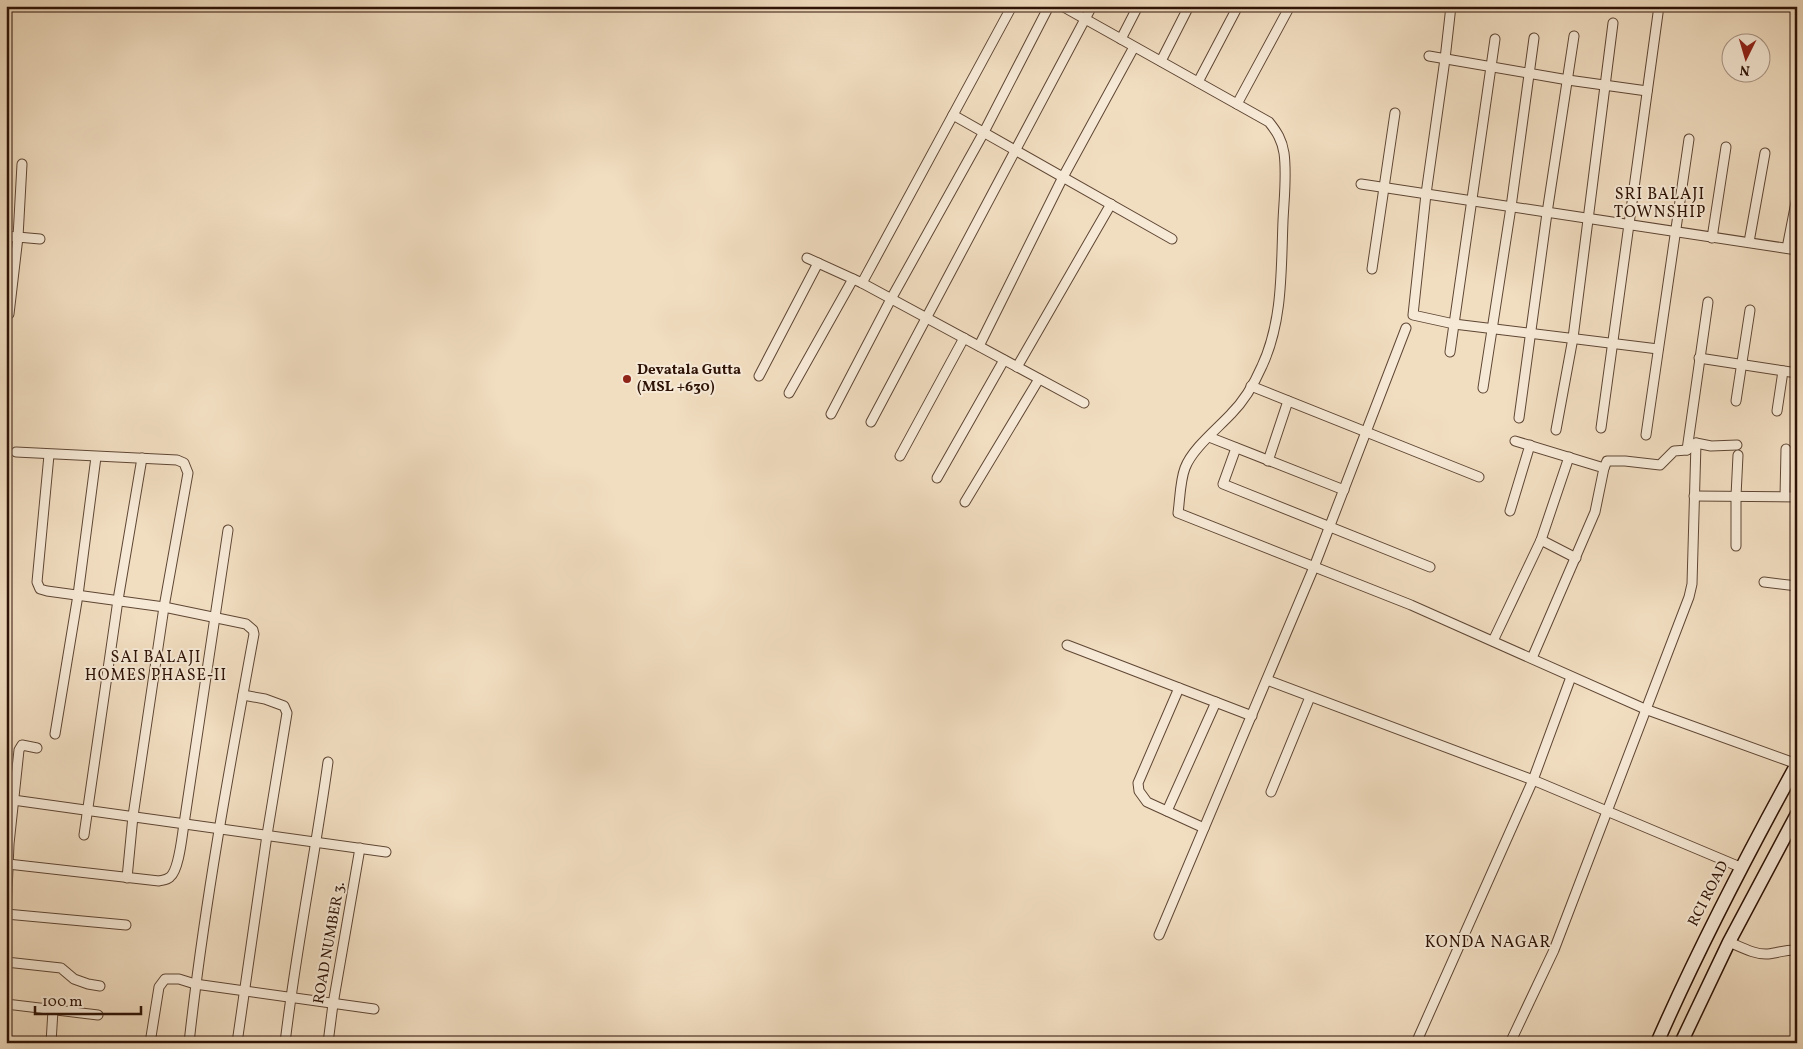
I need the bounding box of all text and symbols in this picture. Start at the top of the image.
north arrow [1720,32,1770,82]
text: N [1739,60,1751,79]
district label: SRI BALAJI TOWNSHIP [1614,184,1706,224]
place label: Devatala Gutta (MSL +630) [637,360,741,398]
marker: Devatala Gutta (MSL +630) [621,373,633,385]
district label: SAI BALAJI HOMES PHASE-II [85,647,227,687]
street label: RCI ROAD [1684,858,1734,930]
street label: ROAD NUMBER 3. [309,880,351,1006]
district label: KONDA NAGAR [1425,932,1551,954]
scale bar [35,984,141,1016]
text: 100 m [42,992,82,1013]

